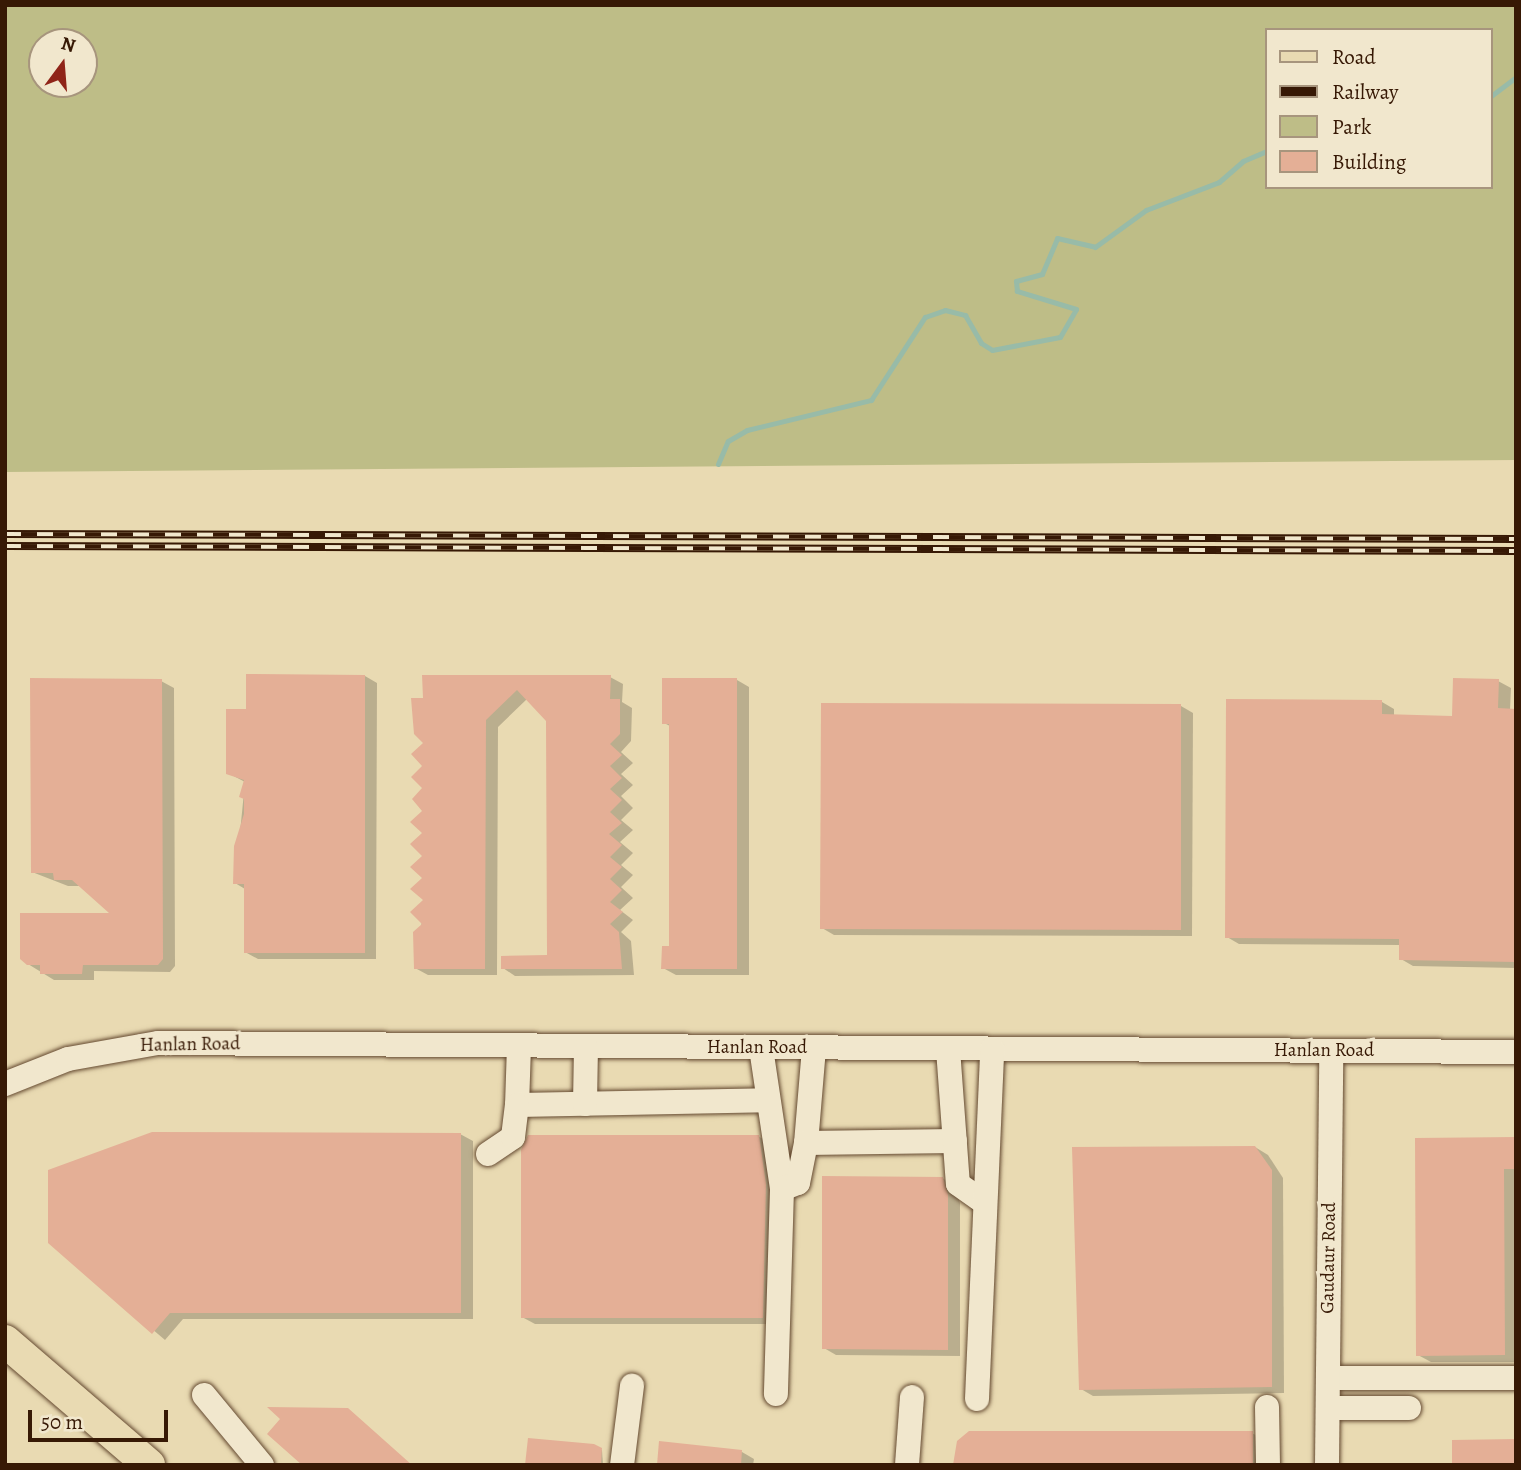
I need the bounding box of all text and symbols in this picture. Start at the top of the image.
north arrow [28,28,98,98]
legend [1266,28,1493,189]
text: N [58,30,78,59]
text: Road [1332,43,1376,71]
text: Railway [1332,78,1398,106]
text: Park [1332,113,1371,141]
text: Building [1332,148,1406,176]
street label: Hanlan Road [140,1033,240,1057]
street label: Hanlan Road [707,1037,807,1059]
street label: Hanlan Road [1274,1040,1374,1062]
street label: Gaudaur Road [1317,1202,1341,1314]
scale bar [32,1396,172,1440]
text: 50 m [41,1408,83,1436]

